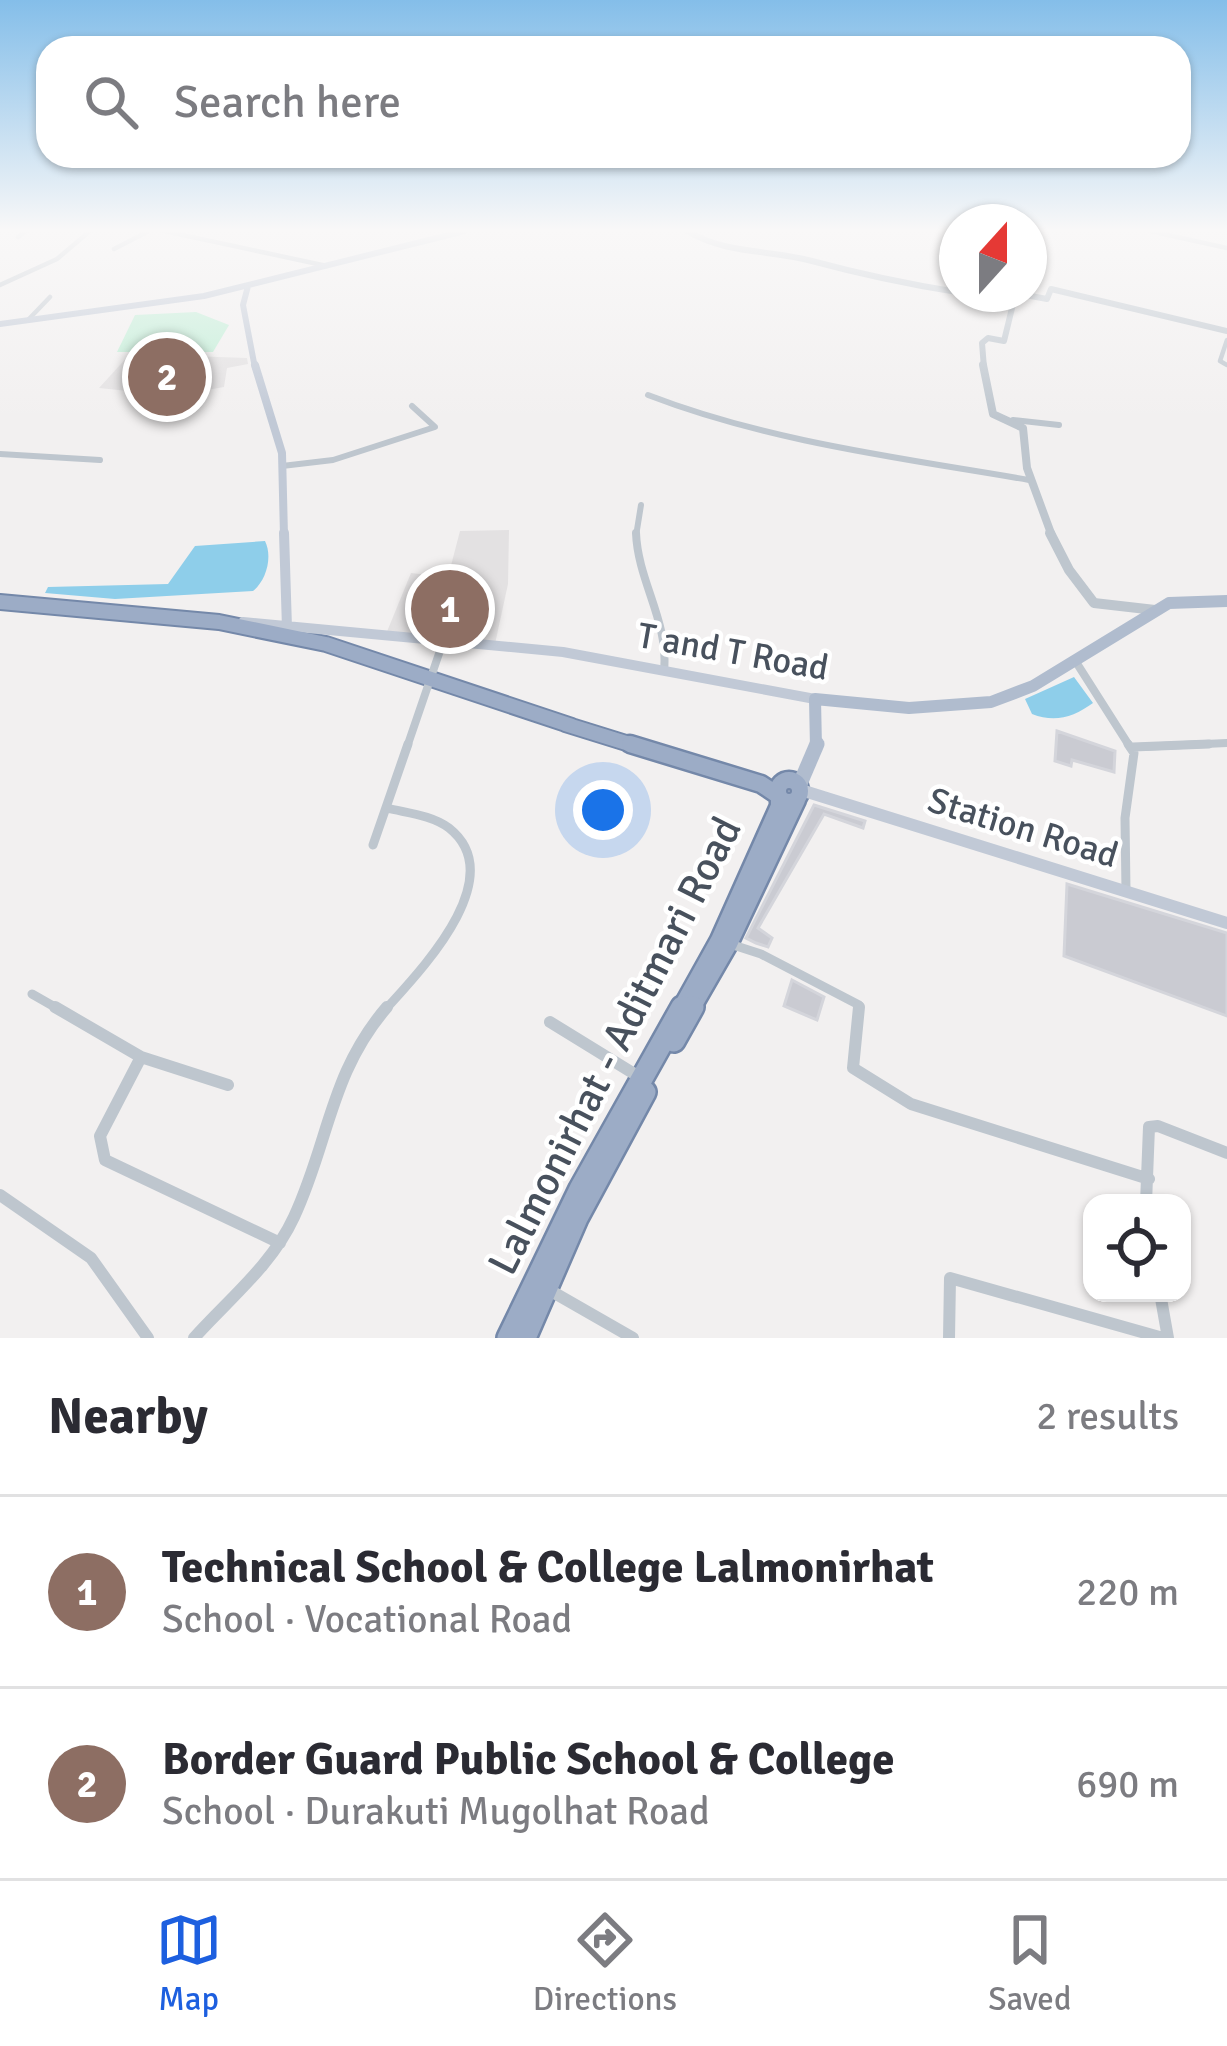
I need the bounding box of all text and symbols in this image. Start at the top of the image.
search box [36,36,1191,168]
icon: search [78,69,144,135]
text: Search here [174,75,401,130]
north arrow [939,204,1047,312]
pin: 2 [128,332,206,422]
pin: 1 [411,564,489,654]
street label: T and T Road [634,613,832,691]
street label: Station Road [922,778,1124,878]
your location [573,780,633,840]
street label: Lalmonirhat - Aditmari Road [477,809,753,1283]
map controls [1083,1194,1191,1302]
button: locate [1083,1194,1191,1302]
text: Nearby [48,1385,208,1448]
text: 2 results [1036,1392,1179,1440]
text: Technical School & College Lalmonirhat [162,1540,934,1595]
text: 1 [76,1568,98,1616]
text: 220 m [1076,1568,1179,1616]
text: School · Vocational Road [162,1595,572,1643]
text: Border Guard Public School & College [162,1732,895,1787]
text: 2 [76,1760,98,1808]
text: 690 m [1076,1760,1179,1808]
text: School · Durakuti Mugolhat Road [162,1787,710,1835]
tab: Map [156,1907,222,2020]
tab: Directions [533,1907,677,2020]
tab: Saved [988,1907,1071,2020]

